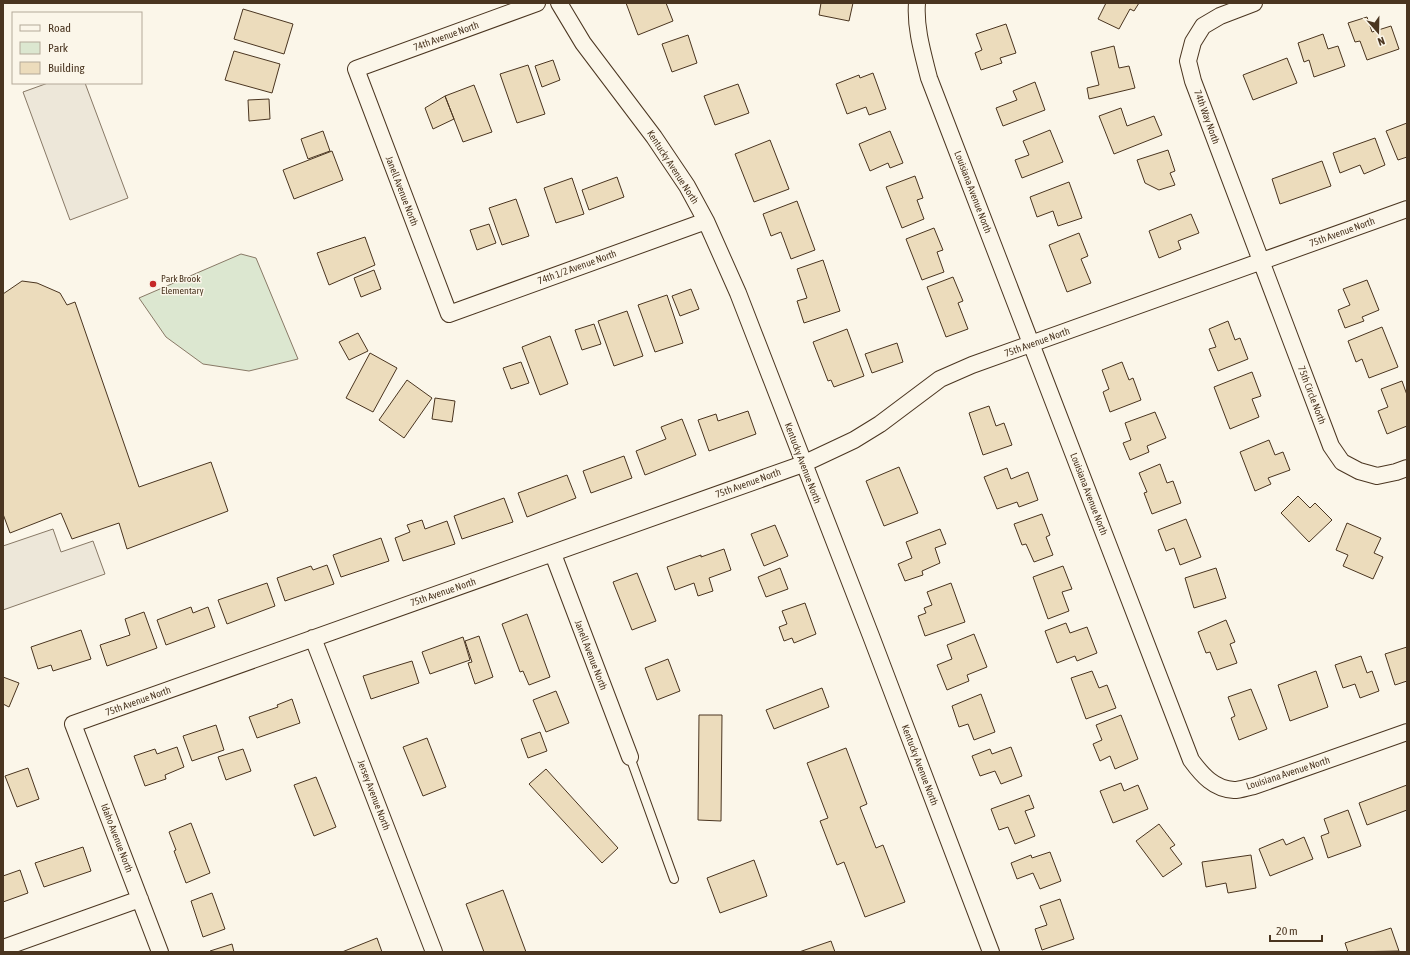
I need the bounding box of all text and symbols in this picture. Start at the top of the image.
legend [12,12,142,84]
north arrow [1358,12,1398,52]
street label: 74th Avenue North [412,19,480,53]
text: Road [48,21,71,35]
text: N [1376,35,1387,48]
text: Park [48,41,69,55]
text: Building [48,61,86,75]
street label: 74th Way North [1192,88,1222,146]
street label: Kentucky Avenue North [645,128,701,206]
street label: Louisiana Avenue North [952,149,994,235]
street label: Janell Avenue North [384,154,420,228]
street label: 75th Avenue North [1308,215,1376,249]
street label: 74th 1/2 Avenue North [536,248,618,286]
place label: Park Brook Elementary [161,273,204,296]
marker: Park Brook Elementary [148,279,158,289]
street label: 75th Avenue North [1003,325,1071,359]
street label: 75th Circle North [1296,364,1328,426]
street label: Kentucky Avenue North [783,421,824,505]
street label: Louisiana Avenue North [1068,451,1110,537]
street label: 75th Avenue North [714,466,782,500]
street label: 75th Avenue North [409,576,477,608]
street label: Janell Avenue North [573,618,609,692]
street label: 75th Avenue North [104,684,172,718]
street label: Kentucky Avenue North [900,723,941,807]
street label: Louisiana Avenue North [1245,754,1331,792]
street label: Jersey Avenue North [356,758,393,832]
street label: Idaho Avenue North [99,802,135,874]
scale bar [1270,917,1322,943]
text: 20 m [1276,924,1298,938]

